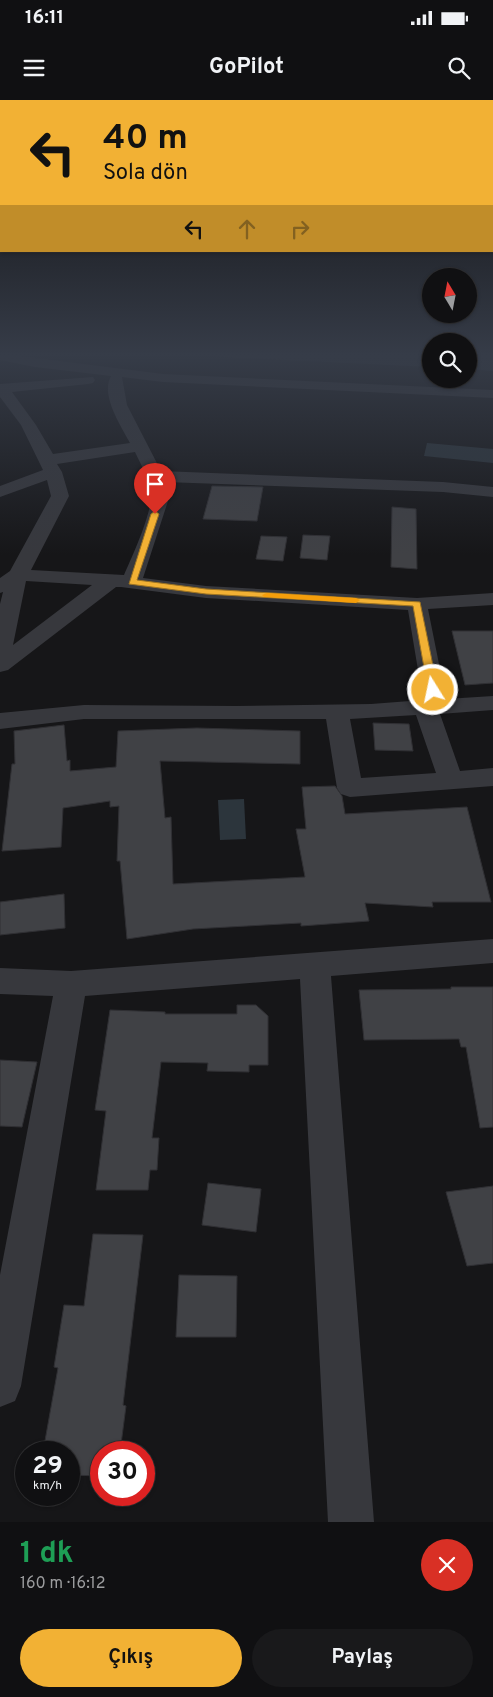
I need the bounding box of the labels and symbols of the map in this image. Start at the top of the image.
north arrow [422,268,478,322]
pin [134,463,176,514]
position arrow [406,663,458,715]
speed limit sign: 30 [90,1441,155,1506]

